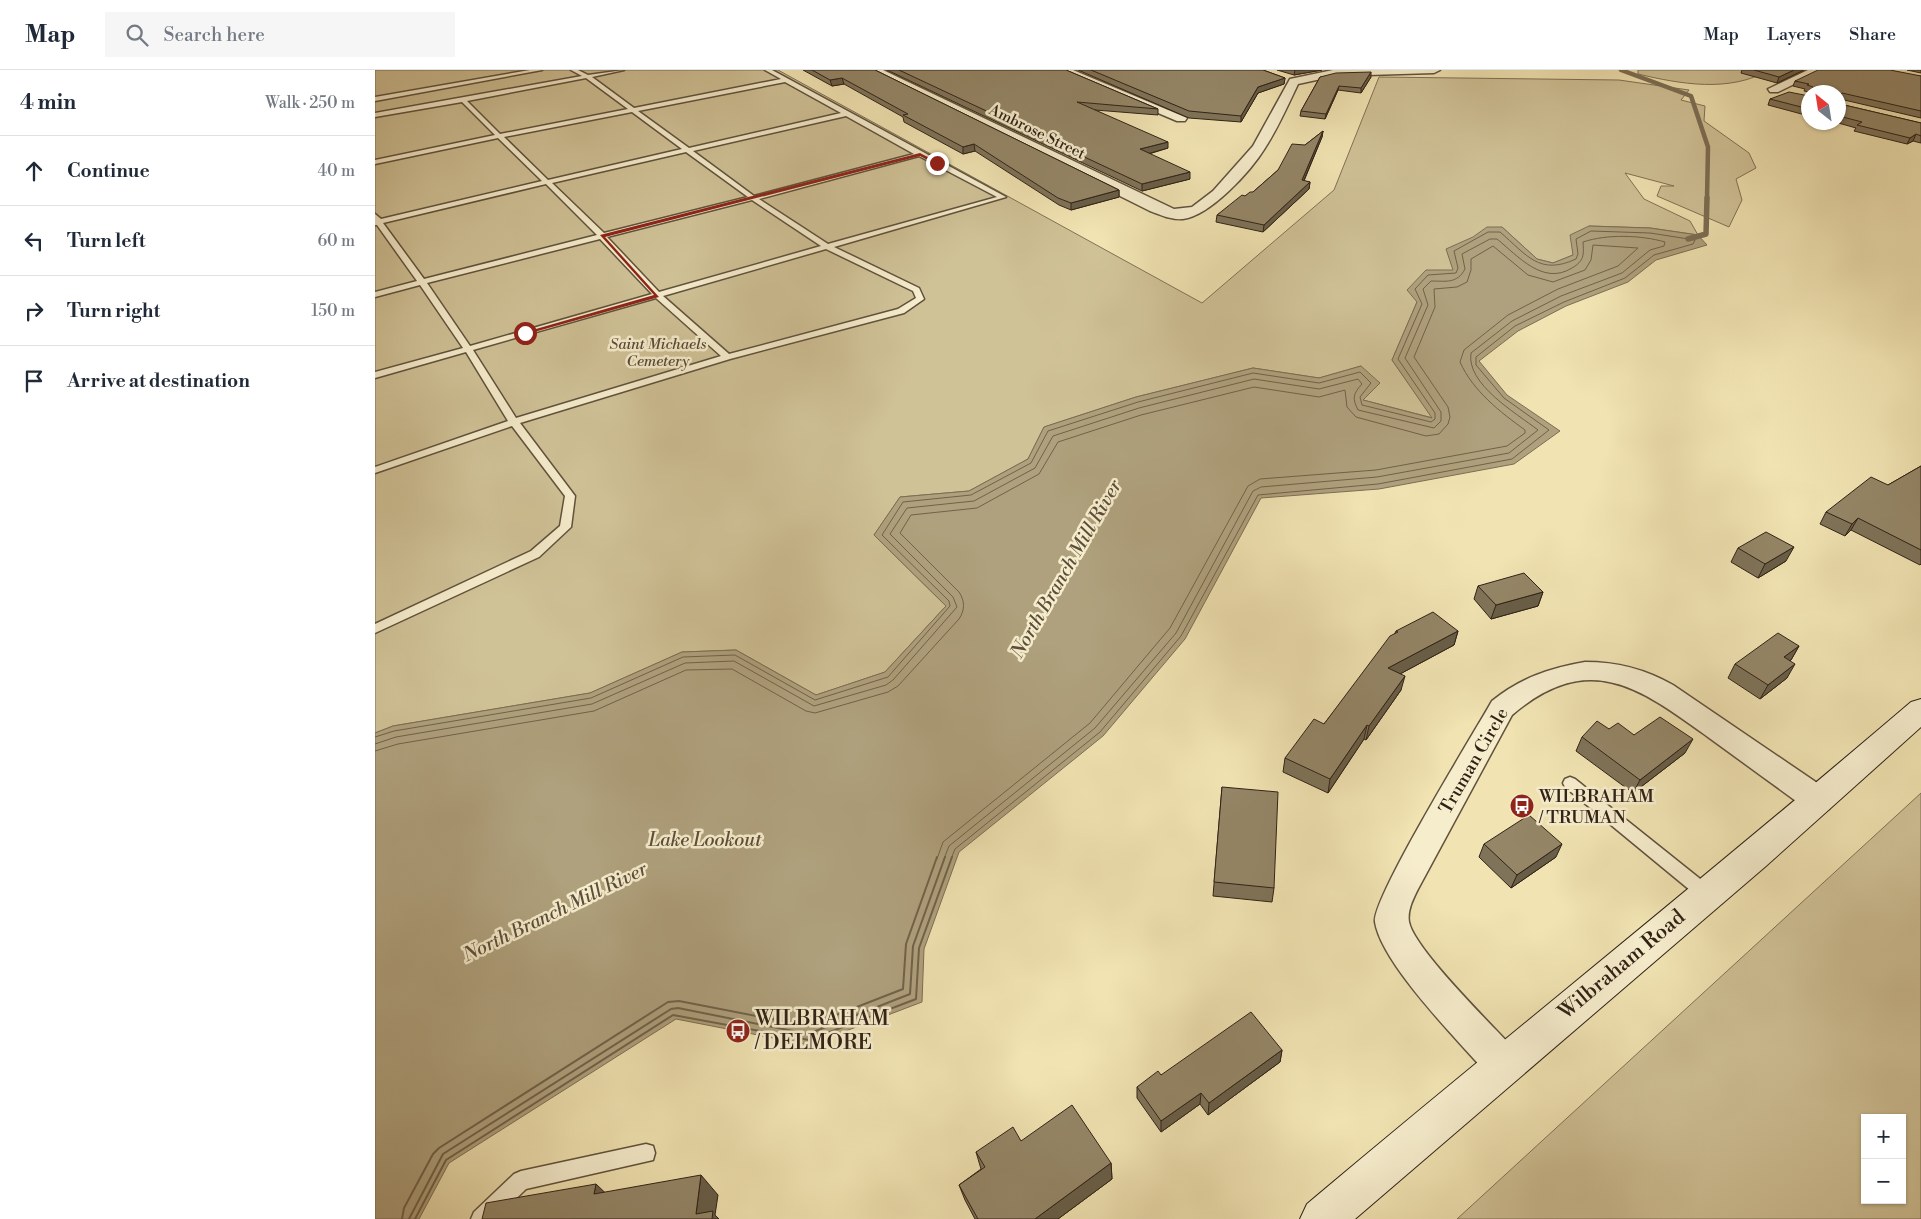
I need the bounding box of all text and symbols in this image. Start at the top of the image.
search box [105,12,455,57]
text: Map [25,20,75,50]
icon: search [123,21,151,49]
text: Search here [163,23,265,47]
text: Map [1704,23,1739,46]
text: Layers [1767,23,1821,46]
text: Share [1849,23,1896,46]
north arrow [1801,85,1846,130]
text: 4 min [20,90,76,116]
text: Walk · 250 m [265,93,355,113]
street label: Ambrose Street [985,100,1089,164]
route end [926,152,949,175]
icon: ahead [20,157,48,185]
text: Continue [67,159,150,183]
text: 40 m [318,161,355,181]
icon: left [20,227,48,255]
text: Turn left [67,229,146,253]
text: 60 m [317,231,355,251]
icon: right [20,297,48,325]
text: Turn right [67,299,160,323]
text: 150 m [311,301,355,321]
route start [514,322,537,345]
park label: Saint Michaels Cemetery [610,335,707,371]
icon: arrive [20,367,48,395]
text: Arrive at destination [67,369,250,393]
water label: North Branch Mill River [1005,475,1127,663]
street label: Truman Circle [1434,704,1514,818]
place label: WILBRAHAM / TRUMAN [1538,785,1654,829]
bus stop icon: WILBRAHAM / TRUMAN [1509,793,1535,819]
water label: Lake Lookout [648,828,762,852]
water label: North Branch Mill River [458,857,652,968]
street label: Wilbraham Road [1553,904,1691,1026]
place label: WILBRAHAM / DELMORE [754,1006,889,1056]
bus stop icon: WILBRAHAM / DELMORE [725,1018,751,1044]
map controls [1861,1114,1906,1204]
button: + [1861,1114,1906,1159]
button: − [1861,1159,1906,1204]

